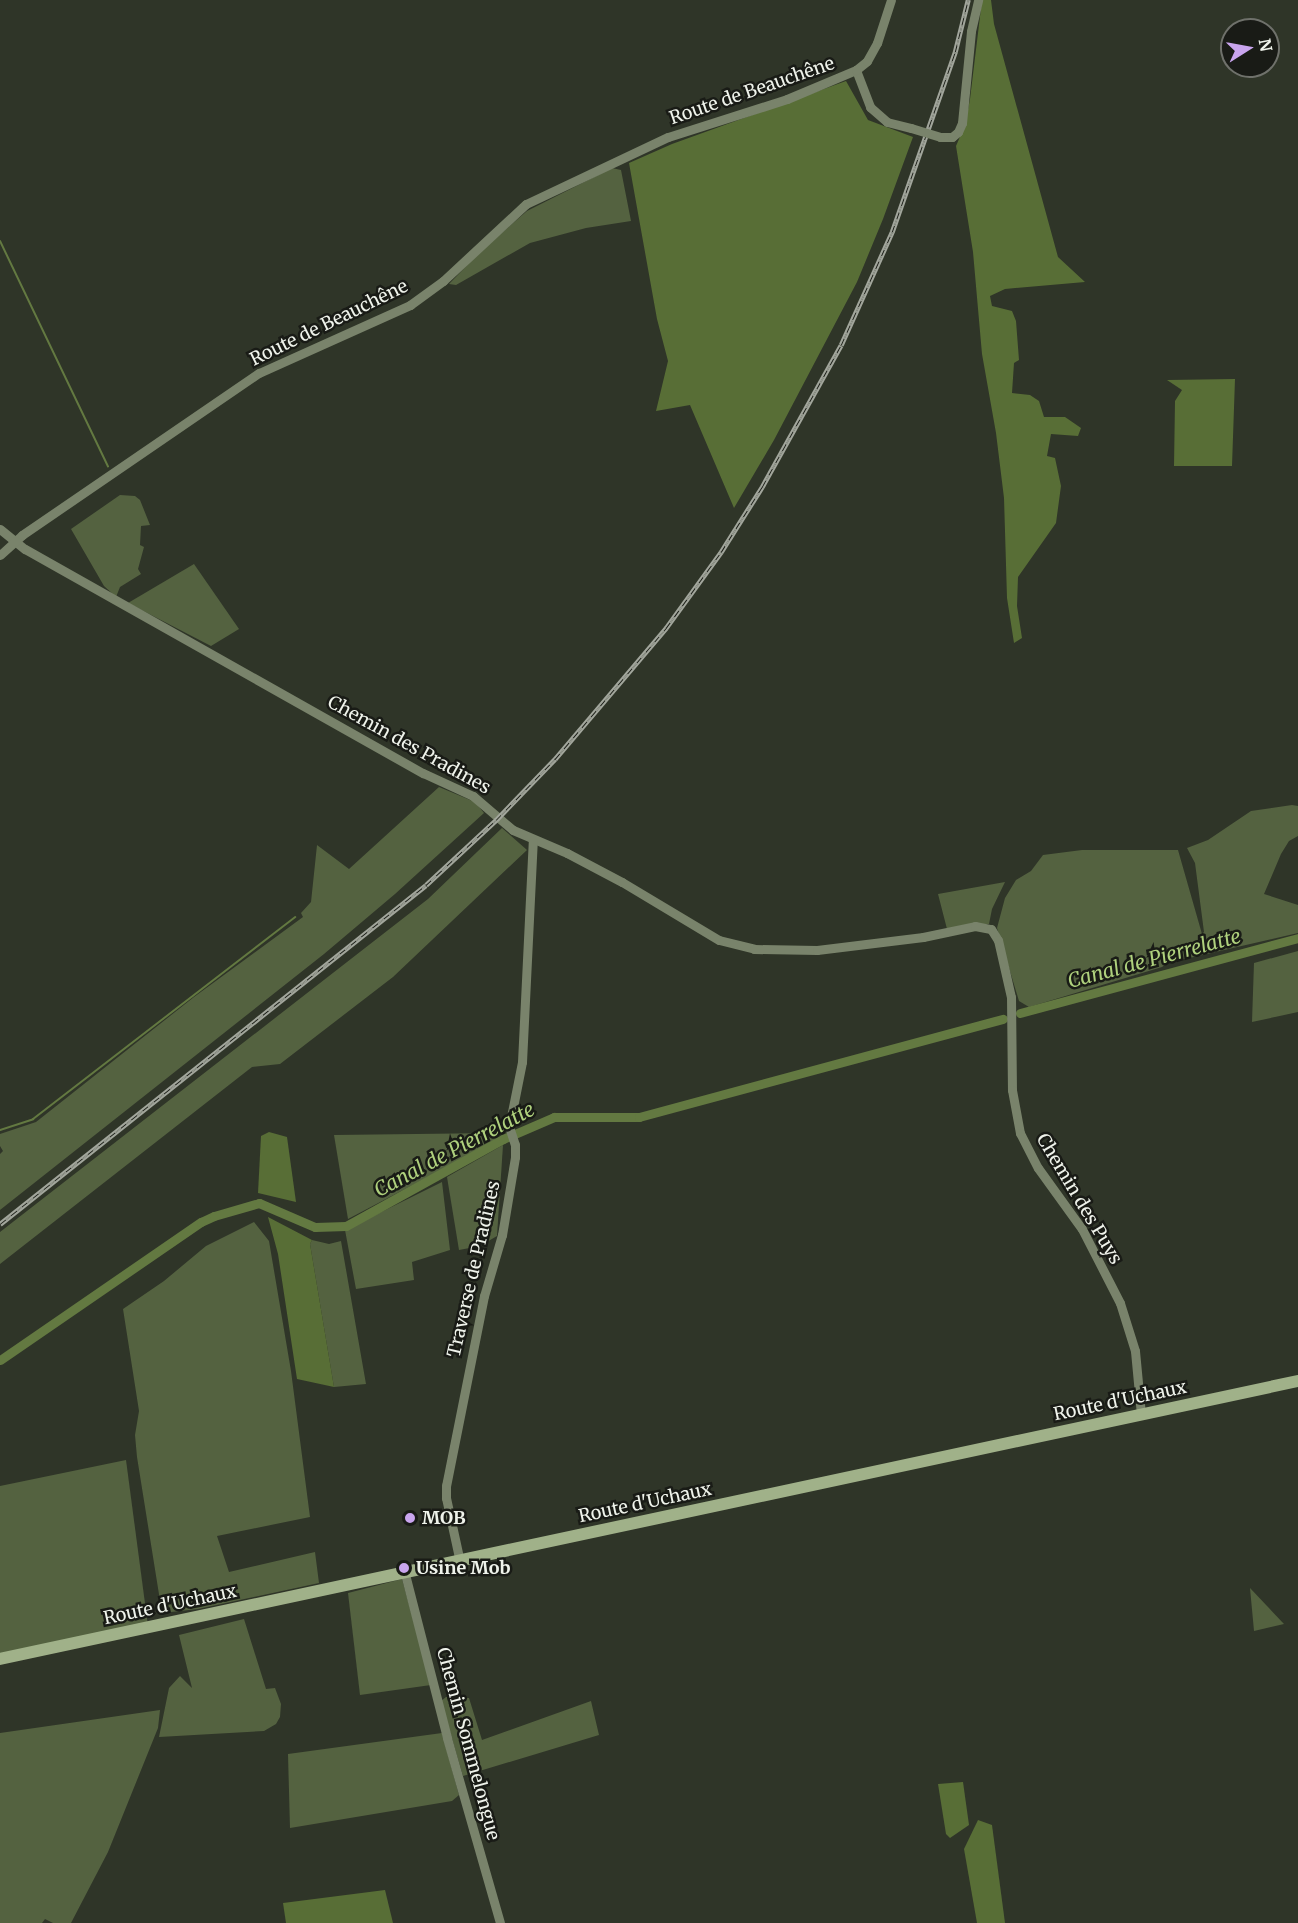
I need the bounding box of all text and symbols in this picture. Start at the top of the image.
north arrow [1220,18,1280,78]
text: N [1255,37,1277,53]
street label: Route de Beauchêne [667,53,837,129]
street label: Route de Beauchêne [247,275,411,371]
street label: Chemin des Pradines [324,691,494,799]
water label: Canal de Pierrelatte [1065,923,1243,993]
water label: Canal de Pierrelatte [370,1096,538,1202]
street label: Chemin des Puys [1032,1130,1126,1268]
street label: Traverse de Pradines [443,1179,505,1359]
street label: Route d'Uchaux [1052,1376,1188,1426]
street label: Route d'Uchaux [577,1478,713,1528]
place label: MOB [422,1507,466,1529]
marker: MOB [403,1511,417,1525]
place label: Usine Mob [416,1557,510,1579]
marker: Usine Mob [397,1561,411,1575]
street label: Route d'Uchaux [102,1580,238,1630]
street label: Chemin Sommelongue [432,1645,504,1843]

